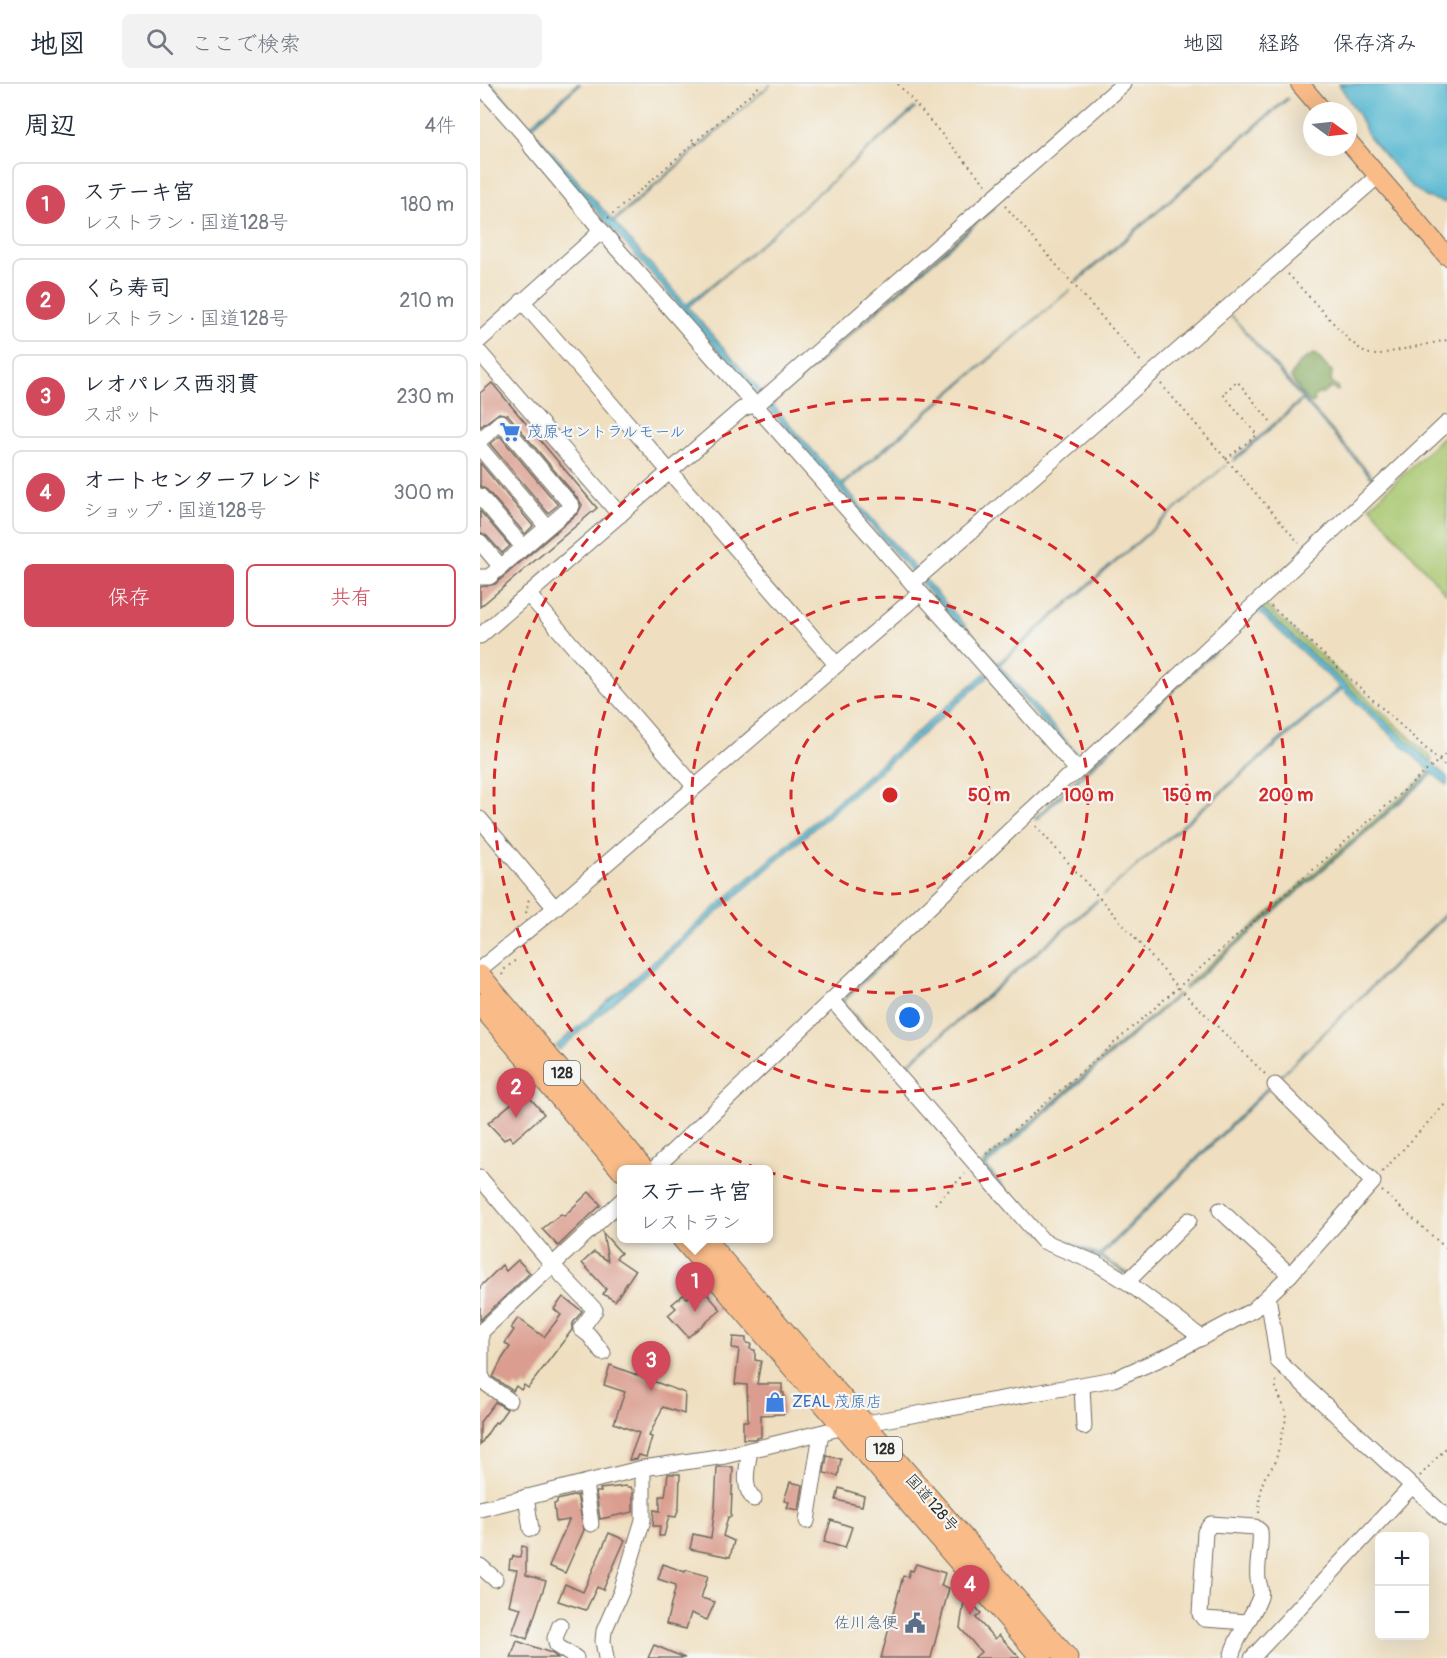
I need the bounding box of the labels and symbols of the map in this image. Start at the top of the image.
north arrow [1303,102,1357,156]
supermarket icon: 茂原セントラルモール [498,420,522,444]
place label: 茂原セントラルモール [527,422,685,442]
text: 50 m [968,784,1010,807]
text: 100 m [1062,784,1114,807]
text: 150 m [1163,784,1212,807]
text: 200 m [1259,784,1313,807]
centre of rings [880,785,900,805]
your location [895,1003,924,1032]
road number: 128 [544,1061,580,1085]
pin: 2 [496,1068,536,1118]
pin: 1 [676,1262,714,1312]
pin: 3 [632,1342,670,1391]
shop icon: ZEAL 茂原店 [763,1390,787,1414]
place label: ZEAL 茂原店 [792,1392,882,1412]
road number: 128 [866,1437,902,1461]
street label: 国道128号 [901,1470,963,1536]
pin: 4 [950,1566,990,1615]
public building icon: 佐川急便 [903,1611,927,1635]
place label: 佐川急便 [834,1613,898,1633]

